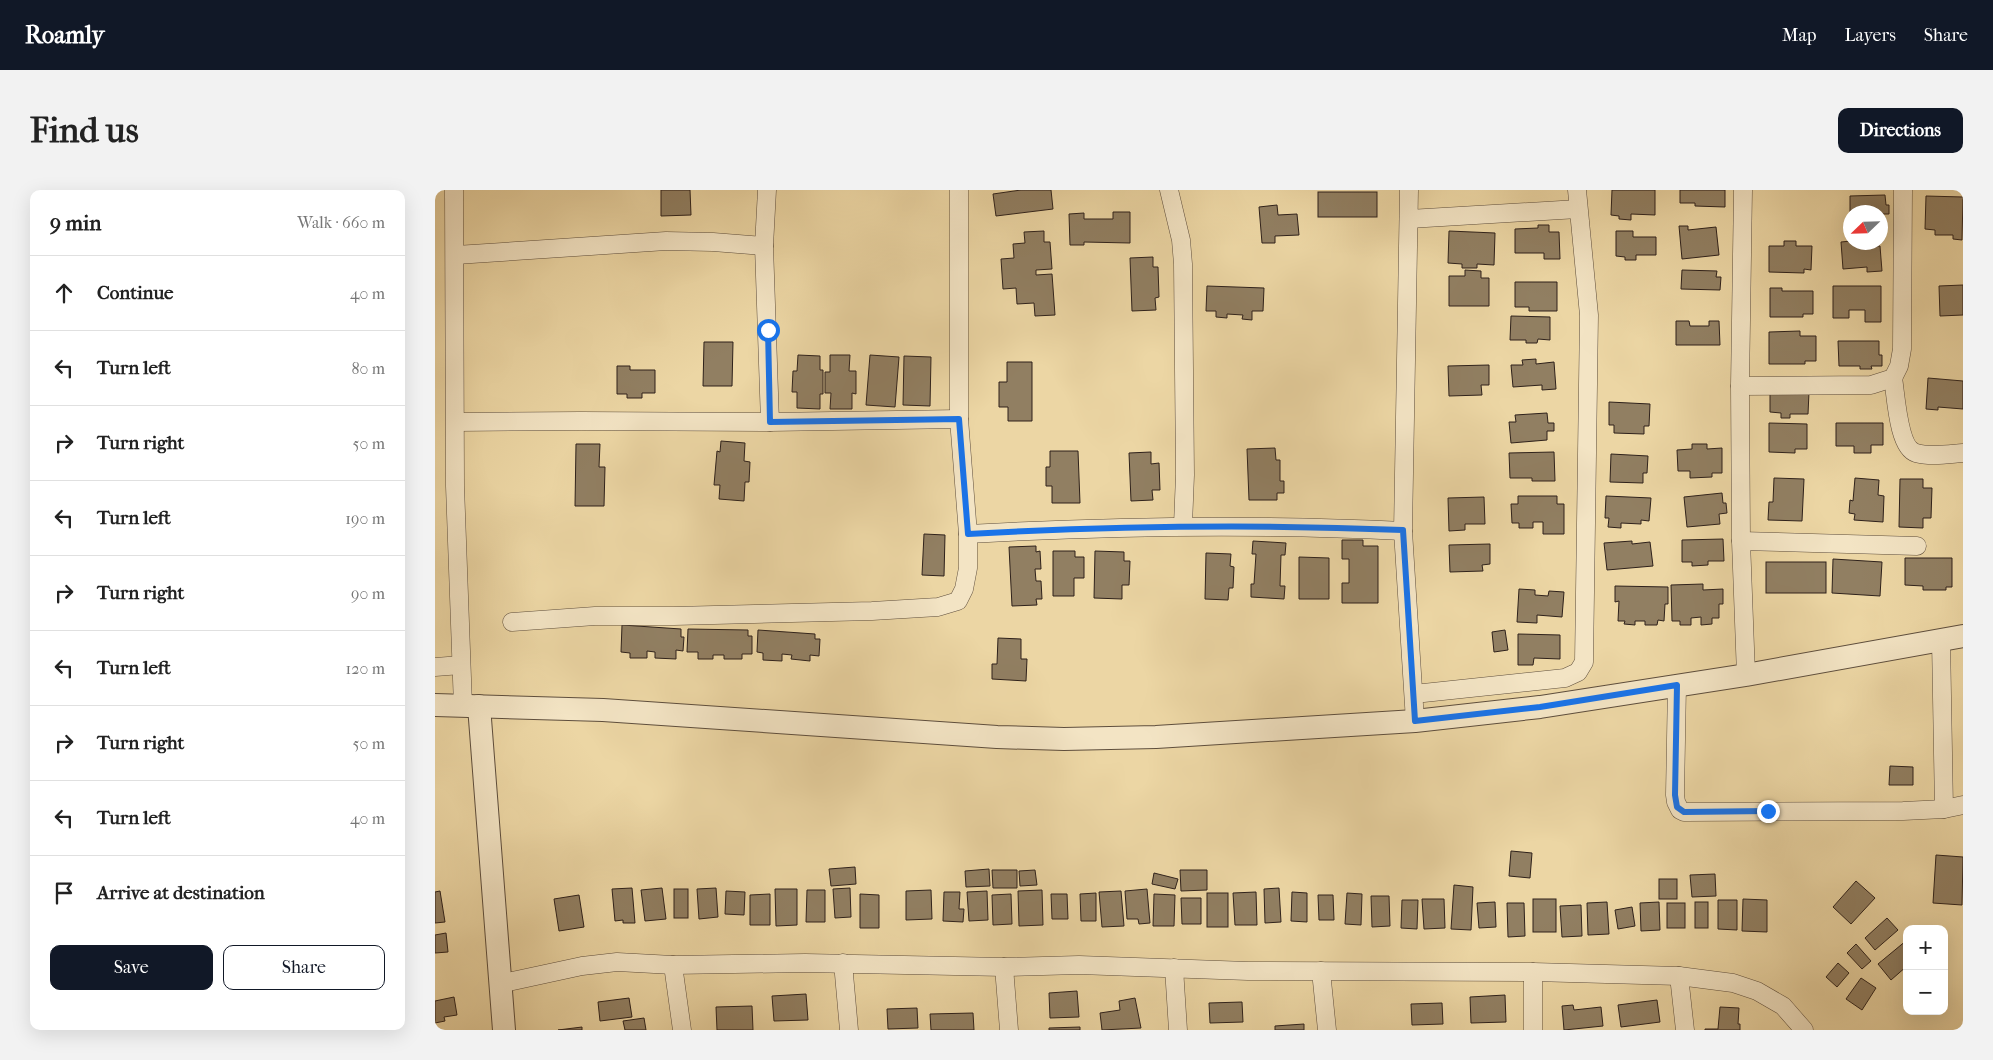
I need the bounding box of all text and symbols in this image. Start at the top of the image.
text: Roamly [25,21,104,49]
text: Map [1782,25,1816,46]
text: Layers [1844,25,1896,46]
text: Share [1924,25,1968,46]
button: Directions [1838,108,1963,153]
text: Find us [30,110,139,151]
north arrow [1843,205,1888,250]
text: 9 min [50,211,101,235]
text: Walk · 660 m [297,213,385,232]
icon: ahead [50,279,78,307]
text: Continue [97,282,173,304]
text: 40 m [350,284,385,303]
route start [757,319,780,342]
icon: left [50,354,78,382]
text: Turn left [97,357,171,379]
text: 80 m [351,359,385,378]
icon: right [50,429,78,457]
text: Turn right [97,432,184,454]
text: 50 m [353,434,385,453]
icon: left [50,504,78,532]
text: Turn left [97,507,171,529]
text: 190 m [345,509,385,528]
icon: right [50,579,78,607]
text: Turn right [97,582,184,604]
text: 90 m [351,584,385,603]
icon: left [50,654,78,682]
text: Turn left [97,657,171,679]
text: 120 m [346,659,385,678]
icon: right [50,729,78,757]
text: Turn right [97,732,184,754]
text: 50 m [353,734,385,753]
route end [1757,800,1780,823]
icon: left [50,804,78,832]
text: Turn left [97,807,171,829]
text: 40 m [350,809,385,828]
icon: arrive [50,879,78,907]
text: Arrive at destination [97,882,265,904]
map controls [1903,925,1948,1015]
button: + [1903,925,1948,970]
button: Save [50,945,213,990]
button: Share [223,945,385,990]
button: − [1903,970,1948,1015]

